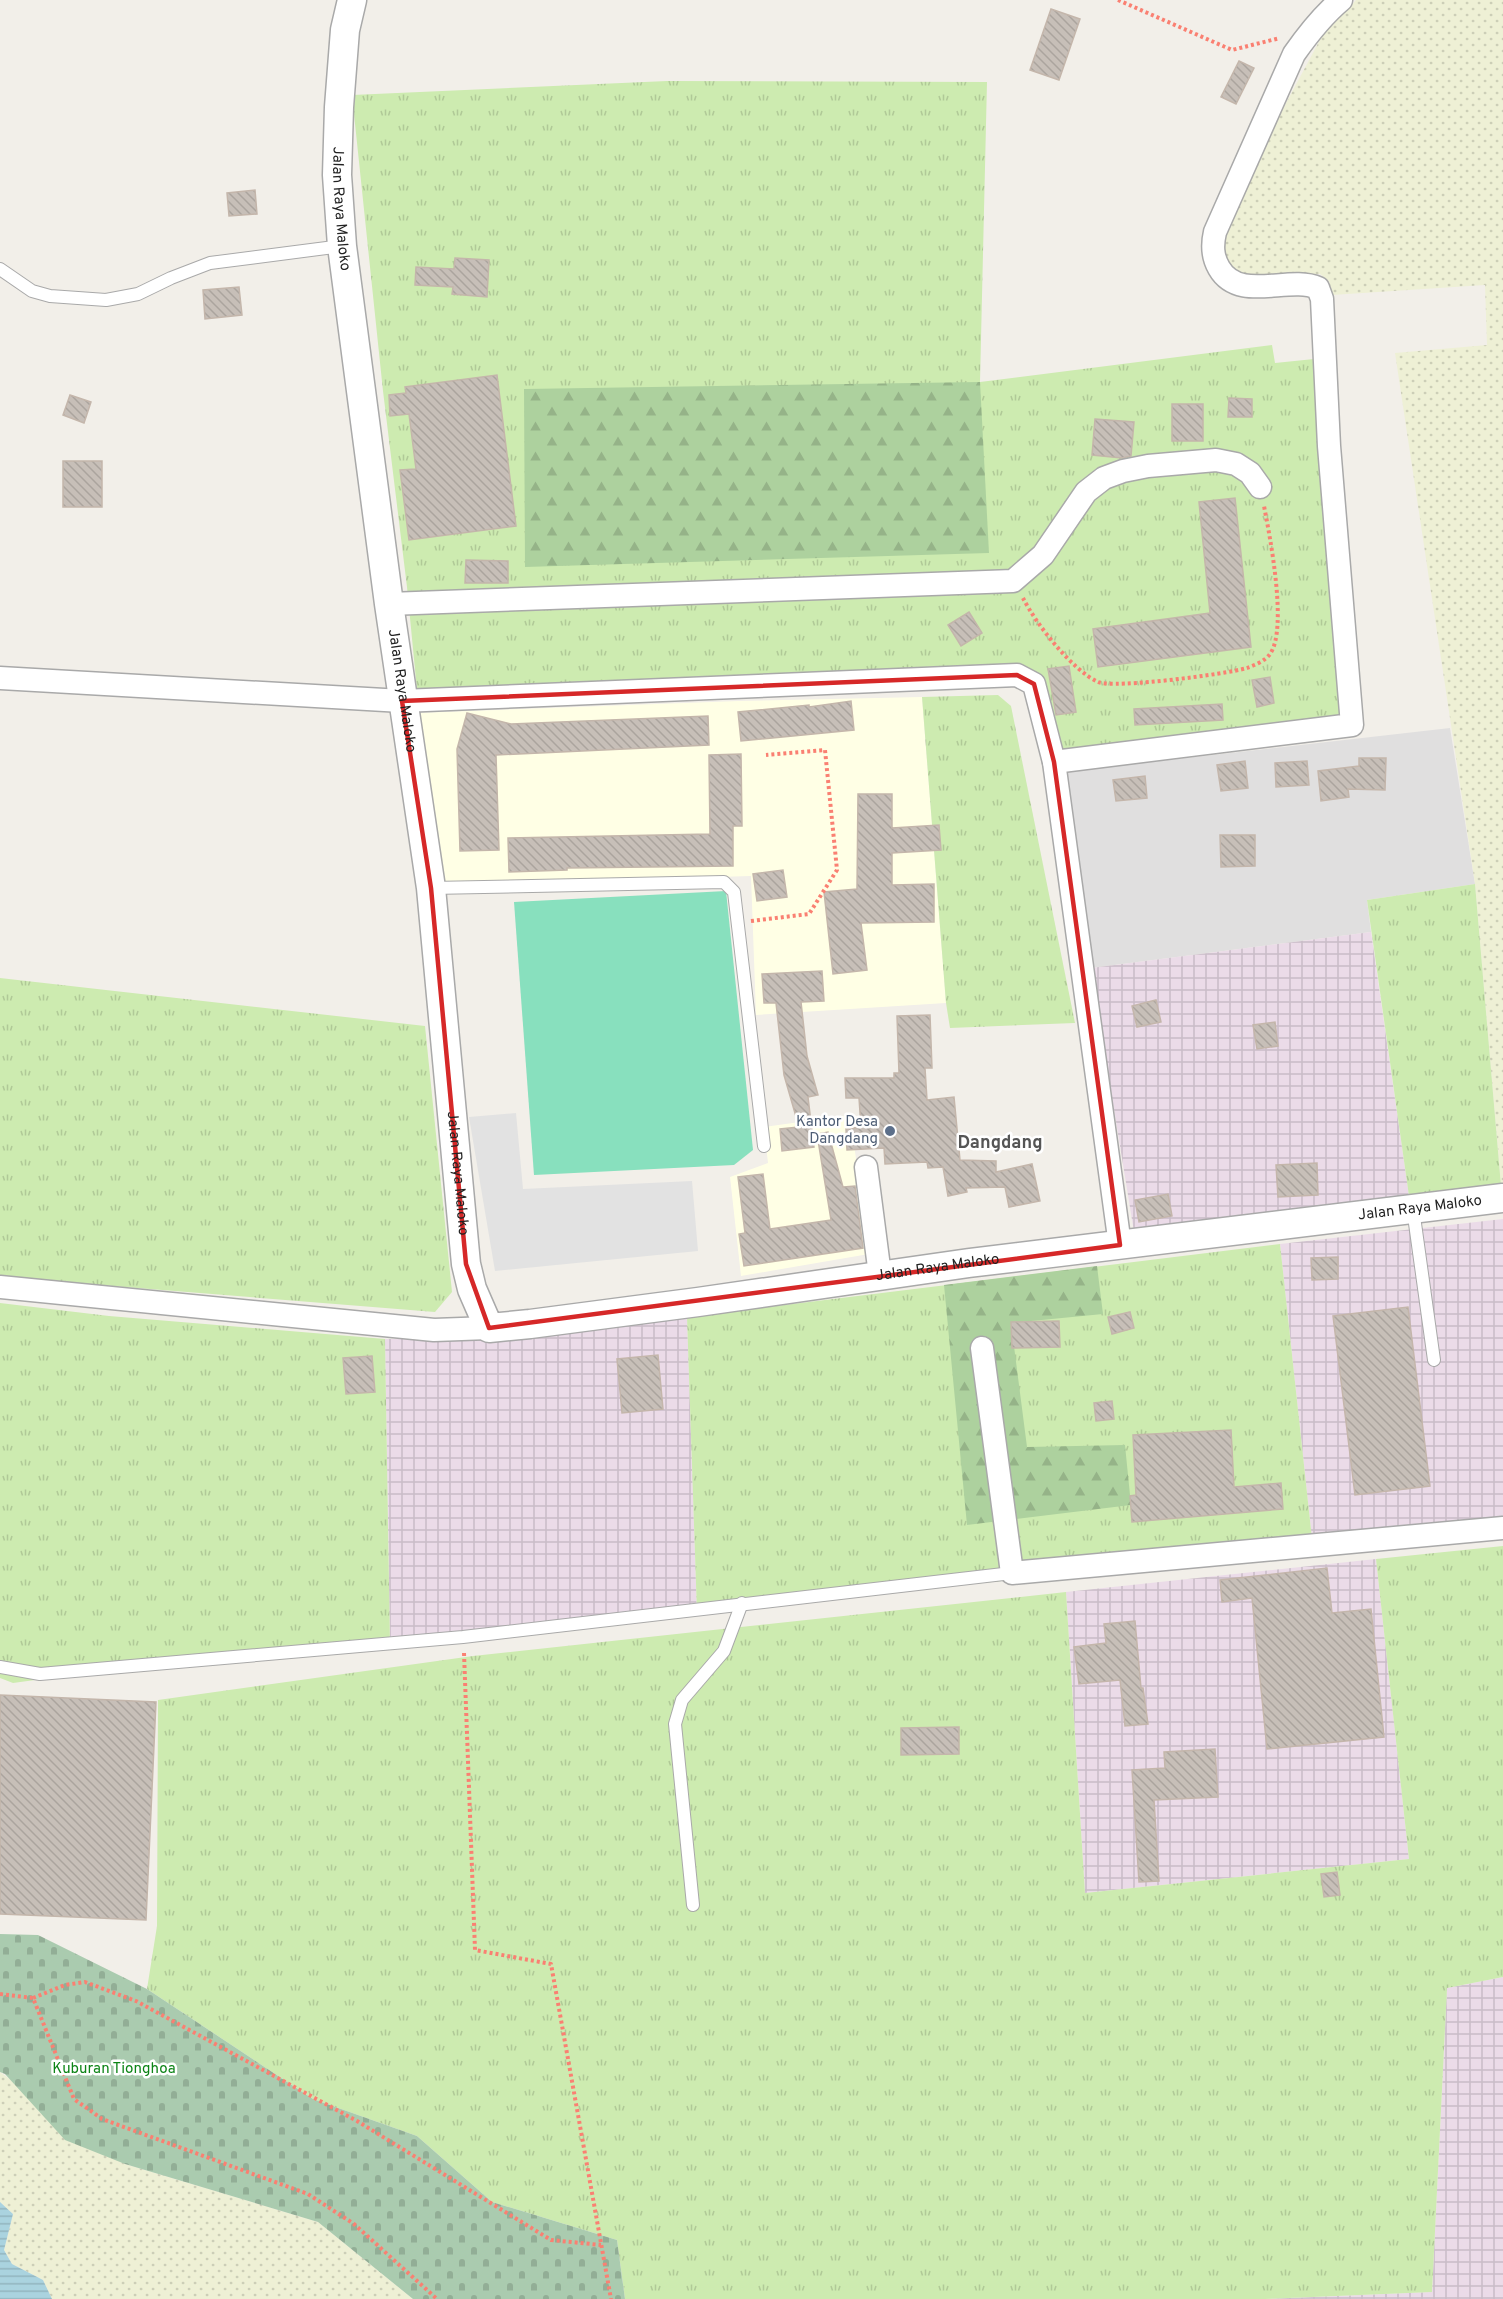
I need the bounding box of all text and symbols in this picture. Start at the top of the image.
street label: Jalan Raya Maloko [328,146,355,272]
street label: Jalan Raya Maloko [383,628,420,754]
street label: Jalan Raya Maloko [442,1110,473,1236]
place label: Kantor Desa Dangdang [796,1113,878,1149]
marker: Kantor Desa Dangdang [883,1124,897,1138]
district label: Dangdang [957,1132,1043,1155]
street label: Jalan Raya Maloko [1357,1191,1483,1225]
street label: Jalan Raya Maloko [875,1250,1001,1286]
park label: Kuburan Tionghoa [52,2060,176,2079]

